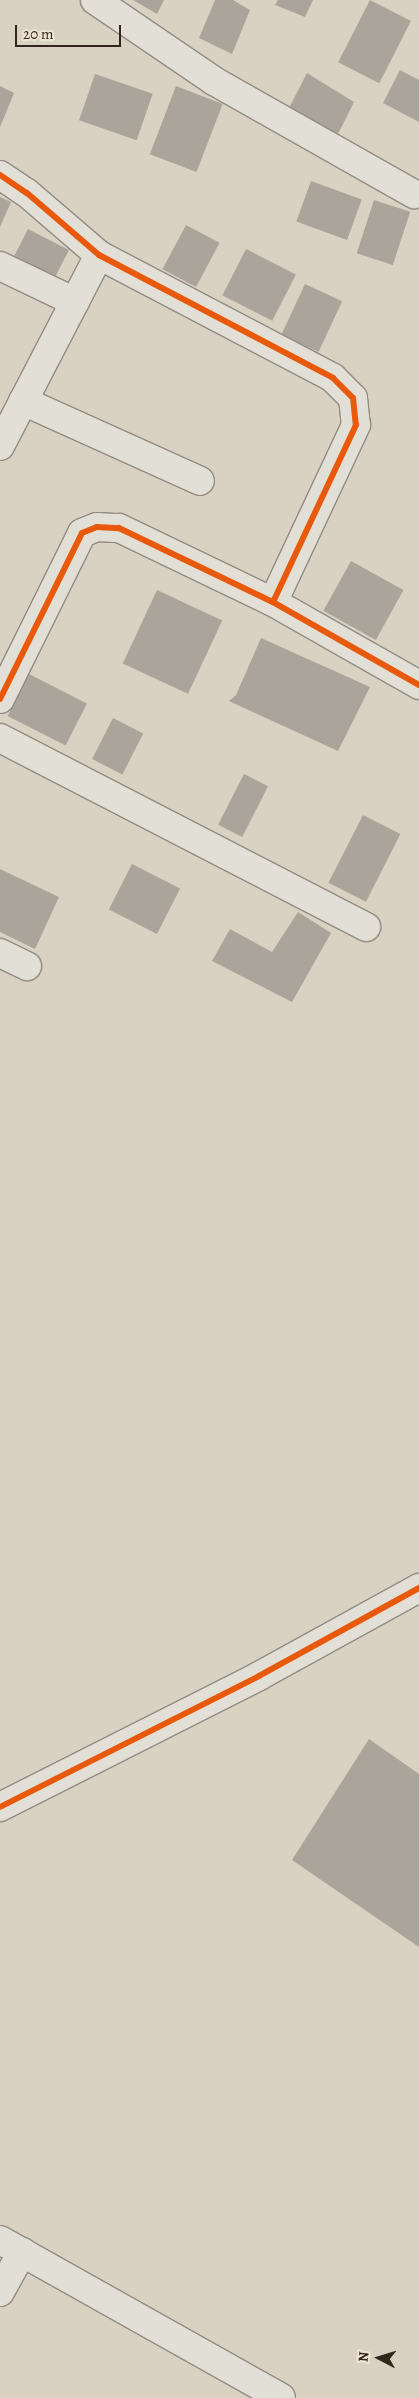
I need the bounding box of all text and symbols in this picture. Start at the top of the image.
scale bar [18,15,124,47]
text: 20 m [23,24,54,44]
north arrow [354,2333,404,2383]
text: N [354,2351,373,2363]

